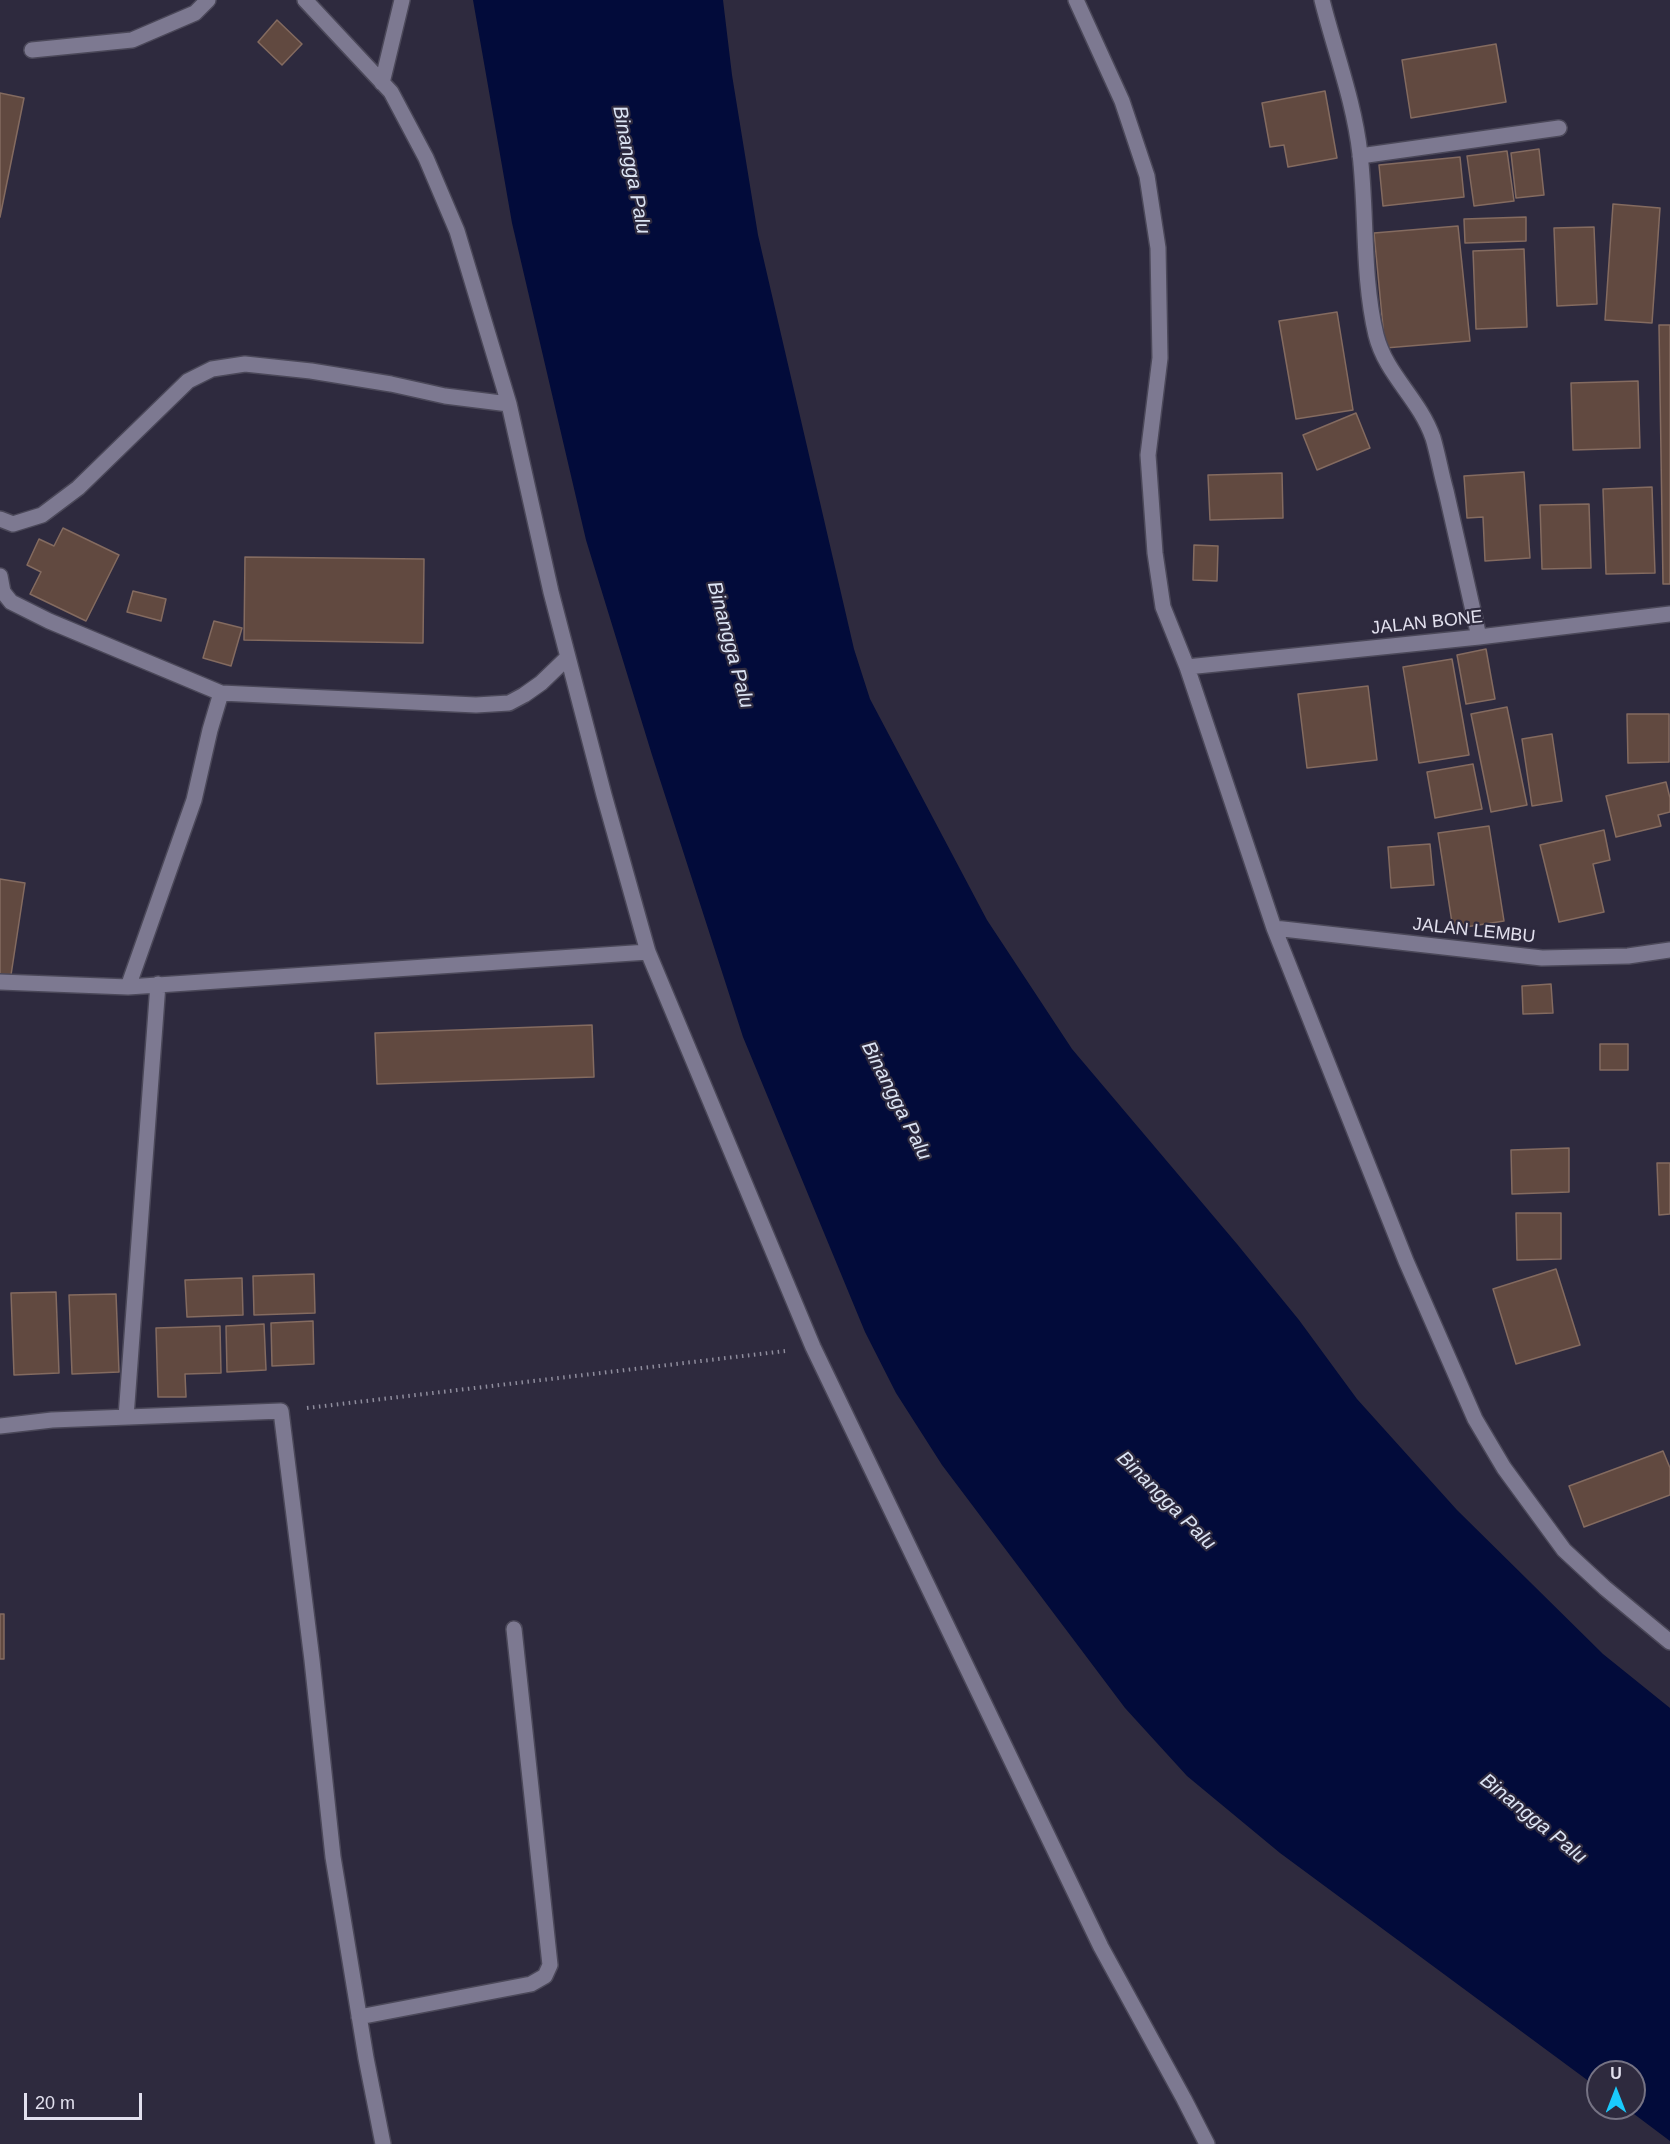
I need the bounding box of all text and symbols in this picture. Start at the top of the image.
water label: Binangga Palu [607,104,655,236]
water label: Binangga Palu [702,579,758,711]
street label: JALAN BONE [1370,606,1484,640]
street label: JALAN LEMBU [1412,914,1536,948]
water label: Binangga Palu [856,1038,936,1164]
water label: Binangga Palu [1112,1447,1220,1555]
water label: Binangga Palu [1475,1769,1591,1869]
north arrow [1586,2060,1646,2120]
text: U [1610,2065,1622,2082]
scale bar [27,2081,146,2119]
text: 20 m [35,2093,75,2113]

